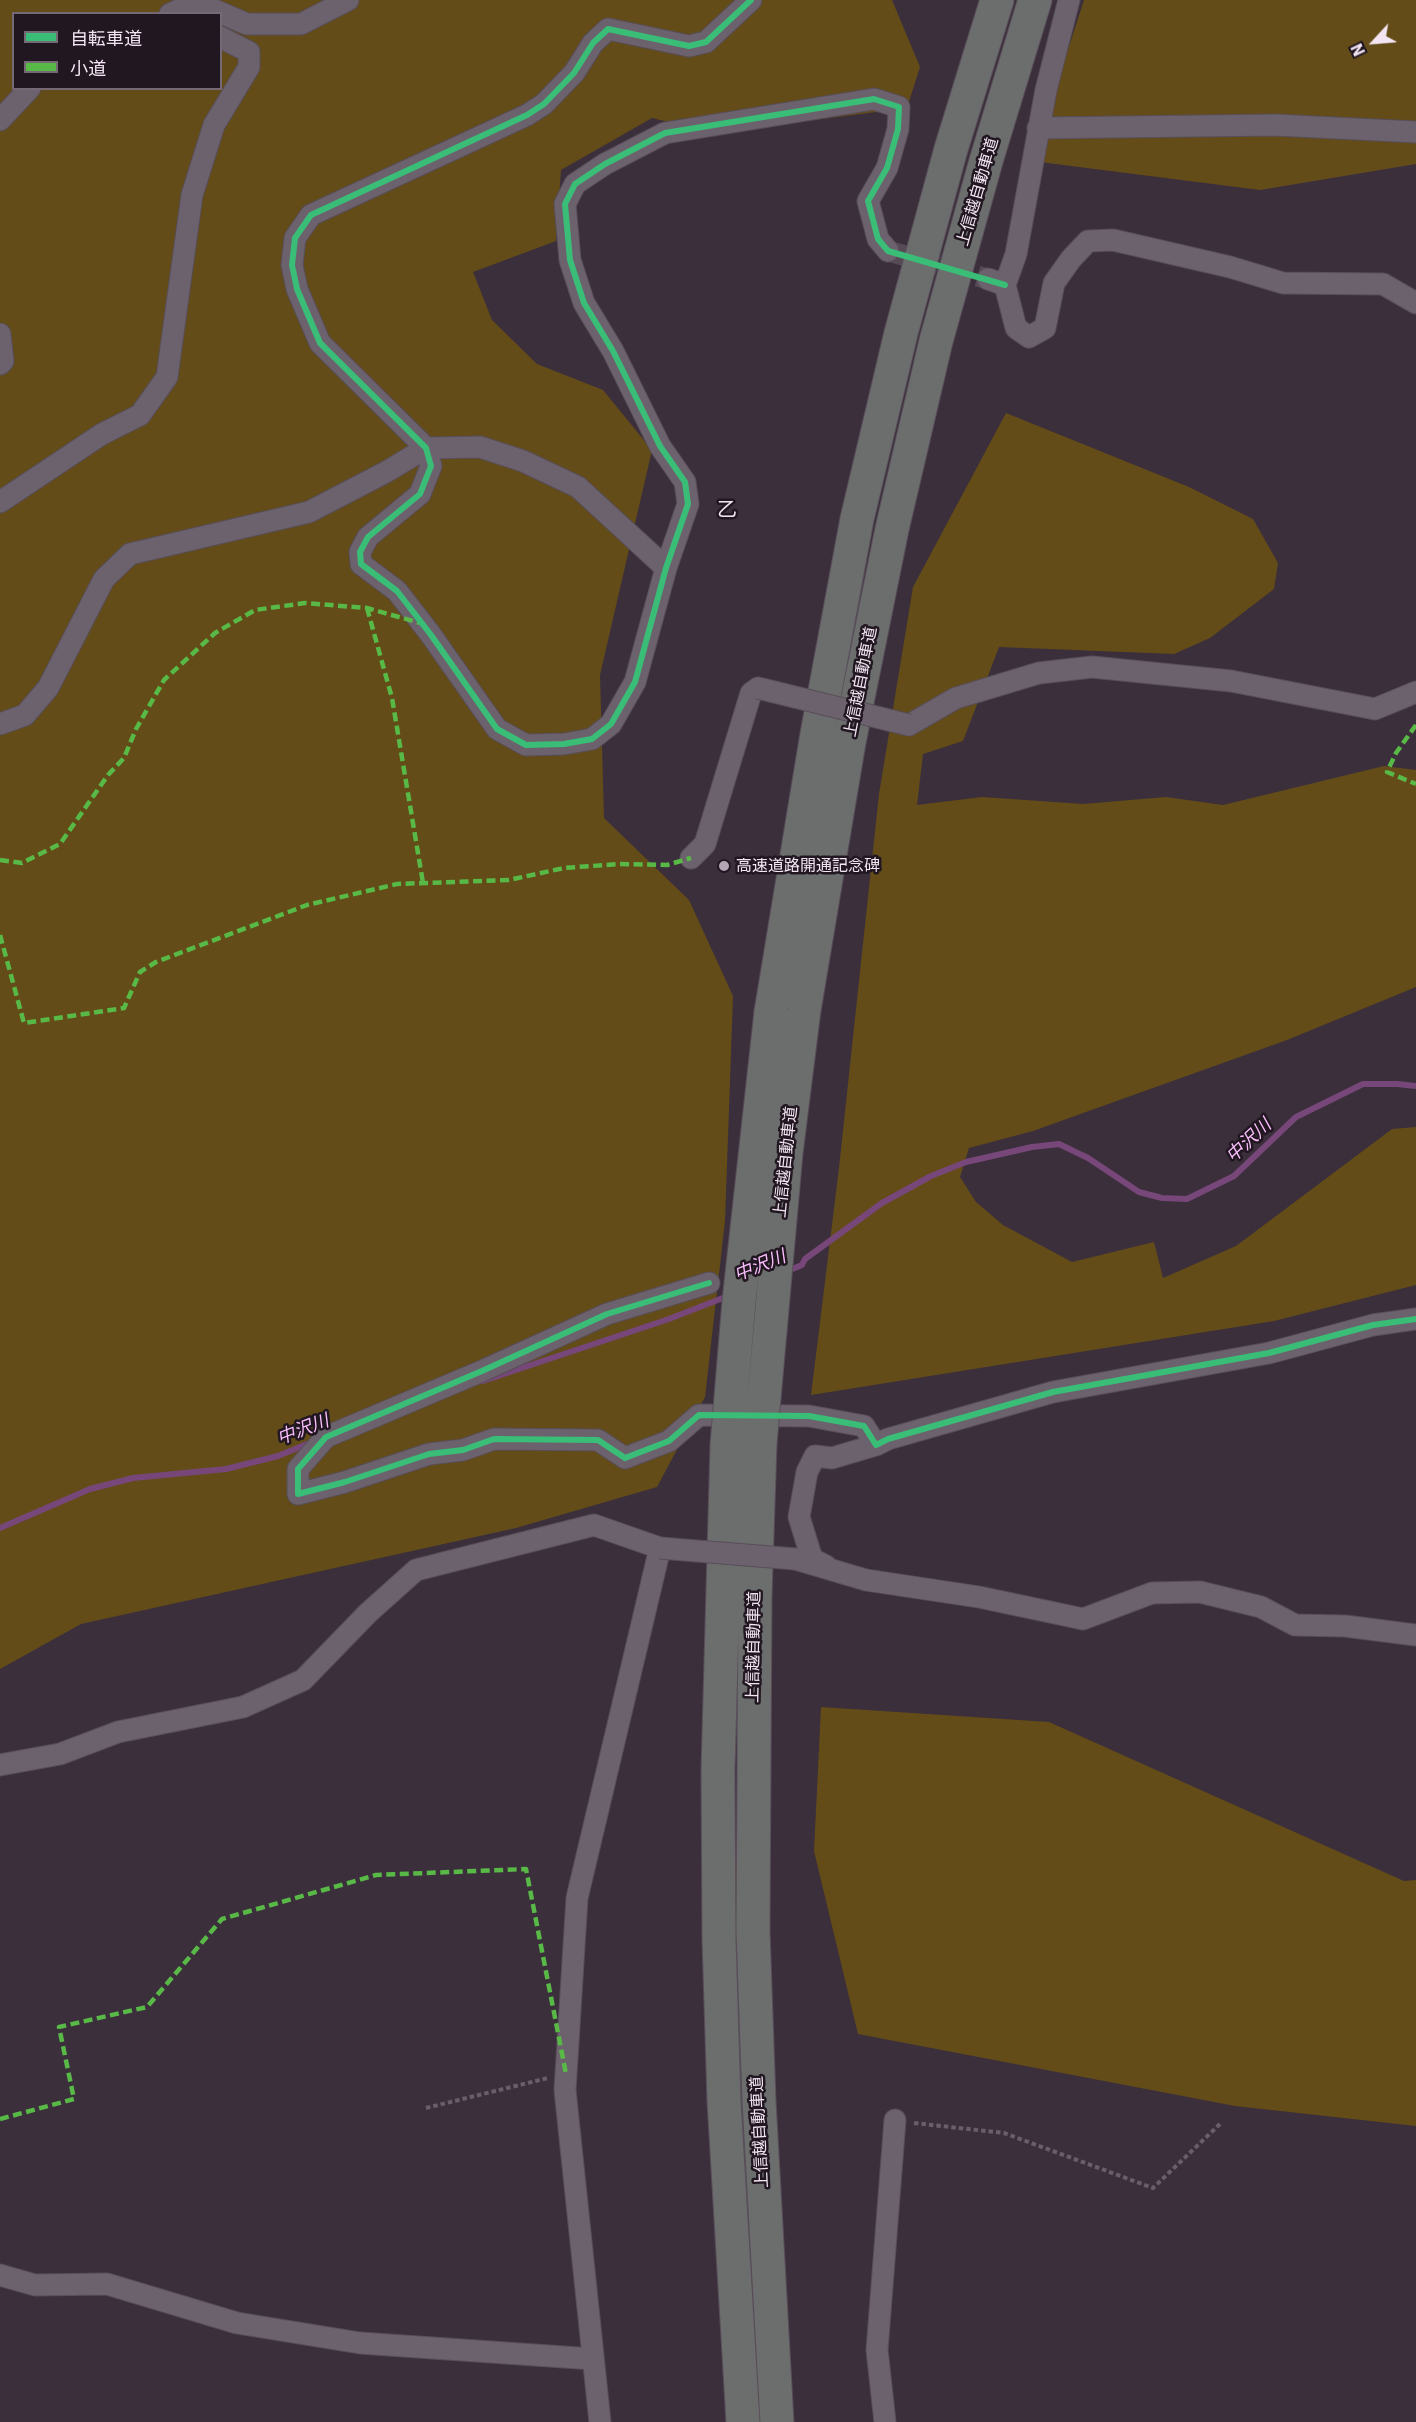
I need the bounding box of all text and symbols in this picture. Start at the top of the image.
legend [12,12,222,90]
north arrow [1344,12,1404,72]
text: 自転車道 [70,27,142,50]
text: N [1346,40,1369,59]
text: 小道 [70,57,106,80]
street label: 上信越自動車道 [953,136,1003,248]
district label: 乙 [717,498,737,522]
street label: 上信越自動車道 [841,625,881,739]
place label: 高速道路開通記念碑 [736,856,880,876]
marker: 高速道路開通記念碑 [717,859,731,873]
street label: 上信越自動車道 [771,1105,801,1219]
water label: 中沢川 [1222,1115,1276,1167]
water label: 中沢川 [731,1246,789,1286]
water label: 中沢川 [274,1410,332,1450]
street label: 上信越自動車道 [743,1591,765,1703]
street label: 上信越自動車道 [747,2076,773,2188]

